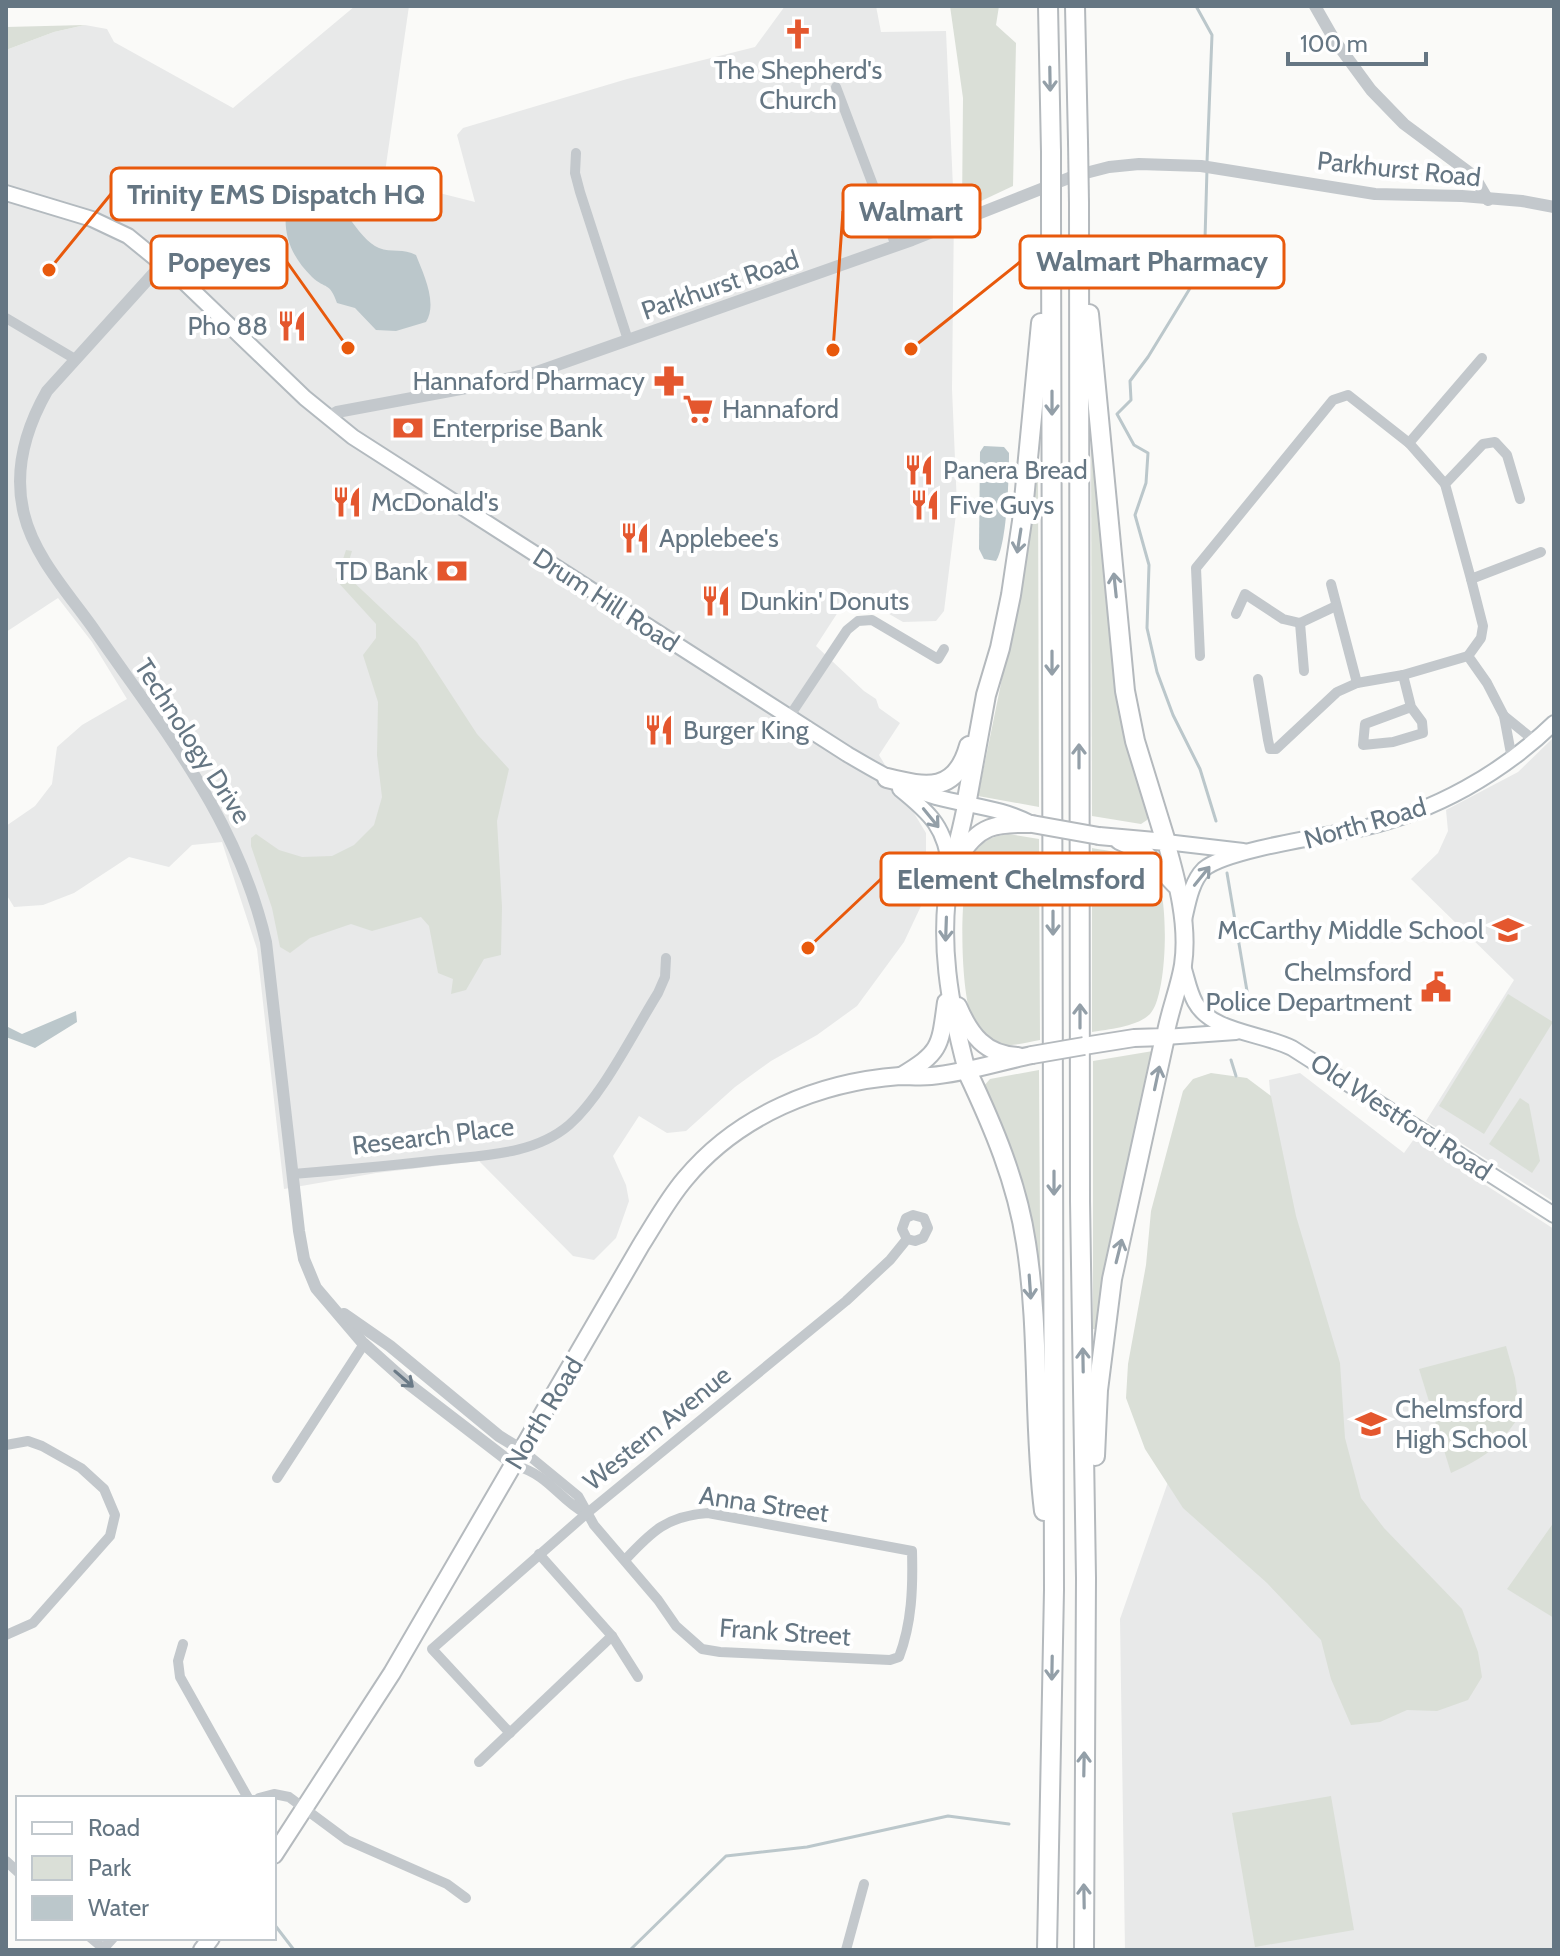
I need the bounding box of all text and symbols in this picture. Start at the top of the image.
scale bar [1288,16,1426,66]
church icon: The Shepherd's Church [781,17,815,51]
text: 100 m [1300,29,1368,58]
place label: The Shepherd's Church [714,54,882,116]
one-way arrow [1042,65,1058,92]
street label: Parkhurst Road [1315,144,1483,194]
callout: Trinity EMS Dispatch HQ [111,168,441,220]
text: Trinity EMS Dispatch HQ [127,177,425,211]
callout: Walmart [843,185,980,237]
text: Walmart [859,194,963,228]
callout: Popeyes [151,236,287,288]
callout: Walmart Pharmacy [1020,236,1284,288]
street label: Parkhurst Road [637,243,803,327]
text: Walmart Pharmacy [1036,244,1268,278]
text: Popeyes [167,245,271,279]
restaurant icon: Pho 88 [275,309,309,343]
place label: Pho 88 [188,310,268,342]
pharmacy icon: Hannaford Pharmacy [652,364,686,398]
place label: Hannaford Pharmacy [412,365,645,397]
one-way arrow [1044,389,1060,416]
supermarket icon: Hannaford [681,392,715,426]
place label: Hannaford [722,393,839,425]
bank icon: Enterprise Bank [391,411,425,445]
place label: Enterprise Bank [432,412,603,444]
restaurant icon: Panera Bread [902,453,936,487]
place label: Panera Bread [943,454,1088,486]
restaurant icon: McDonald's [330,485,364,519]
place label: McDonald's [371,486,499,518]
restaurant icon: Five Guys [908,488,942,522]
place label: Five Guys [949,489,1055,521]
restaurant icon: Applebee's [618,521,652,555]
place label: Applebee's [659,522,779,554]
one-way arrow [1011,528,1026,554]
street label: Drum Hill Road [527,541,685,659]
bank icon: TD Bank [435,554,469,588]
place label: TD Bank [335,555,428,587]
one-way arrow [1107,572,1122,599]
restaurant icon: Dunkin' Donuts [699,584,733,618]
place label: Dunkin' Donuts [740,585,909,617]
one-way arrow [1044,649,1060,676]
street label: Technology Drive [128,652,258,830]
restaurant icon: Burger King [642,713,676,747]
place label: Burger King [683,714,810,746]
one-way arrow [1071,743,1087,770]
street label: North Road [1300,790,1430,856]
one-way arrow [923,807,940,828]
callout: Element Chelmsford [881,853,1161,905]
text: Element Chelmsford [897,862,1145,896]
one-way arrow [1193,866,1211,887]
one-way arrow [1045,909,1061,936]
school or university icon: McCarthy Middle School [1491,913,1525,947]
place label: McCarthy Middle School [1217,914,1484,946]
one-way arrow [939,915,954,942]
place label: Chelmsford Police Department [1206,956,1412,1018]
public building icon: Chelmsford Police Department [1419,970,1453,1004]
one-way arrow [1072,1003,1088,1030]
street label: Old Westford Road [1304,1046,1498,1188]
one-way arrow [1150,1065,1165,1091]
street label: Research Place [350,1110,516,1162]
one-way arrow [1046,1169,1062,1196]
one-way arrow [1112,1238,1127,1264]
one-way arrow [1023,1273,1038,1300]
one-way arrow [1075,1347,1090,1374]
street label: North Road [498,1351,590,1475]
street label: Western Avenue [577,1359,737,1497]
one-way arrow [393,1370,413,1388]
place label: Chelmsford High School [1395,1393,1527,1455]
school or university icon: Chelmsford High School [1354,1407,1388,1441]
street label: Anna Street [697,1479,831,1529]
street label: Frank Street [718,1611,852,1653]
one-way arrow [1045,1654,1060,1681]
one-way arrow [1076,1751,1092,1778]
legend [16,1796,276,1940]
text: Road [88,1813,140,1842]
text: Park [88,1853,131,1882]
one-way arrow [1076,1883,1091,1910]
text: Water [88,1893,149,1922]

